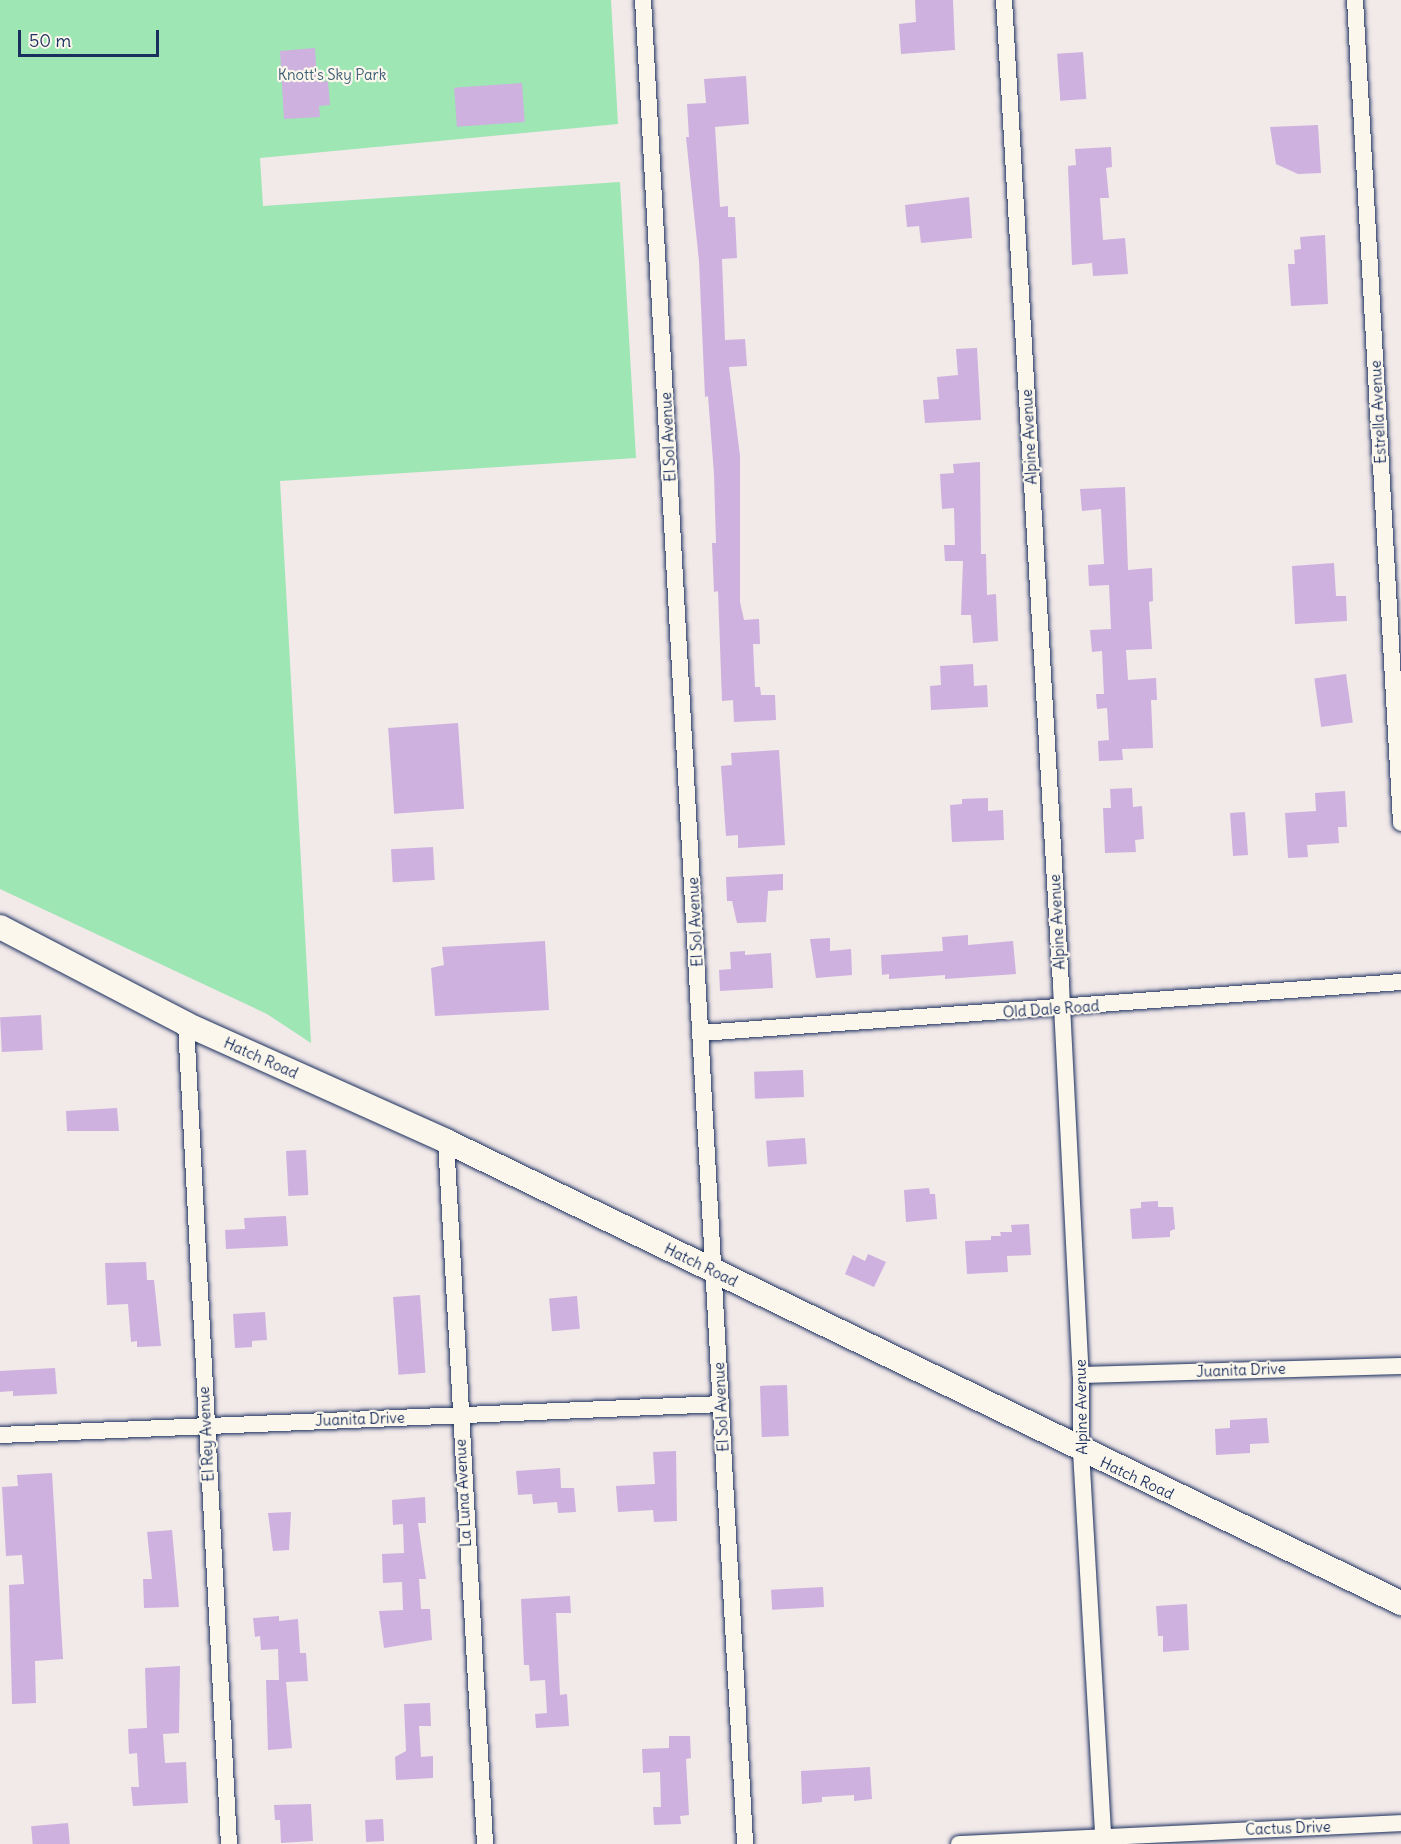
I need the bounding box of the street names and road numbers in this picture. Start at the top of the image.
street label: Estrella Avenue [1366,360,1390,464]
street label: Alpine Avenue [1018,389,1040,485]
street label: El Sol Avenue [657,392,679,482]
street label: Alpine Avenue [1046,874,1068,970]
street label: El Sol Avenue [684,877,706,967]
street label: Old Dale Road [1002,997,1100,1021]
street label: Hatch Road [221,1034,301,1082]
street label: Hatch Road [661,1240,741,1290]
street label: Alpine Avenue [1071,1359,1091,1455]
street label: Juanita Drive [1196,1359,1286,1381]
street label: El Sol Avenue [710,1362,732,1452]
street label: El Rey Avenue [195,1386,217,1482]
street label: Juanita Drive [315,1408,405,1430]
street label: La Luna Avenue [451,1439,475,1547]
street label: Hatch Road [1097,1453,1177,1503]
street label: Cactus Drive [1245,1818,1331,1838]

